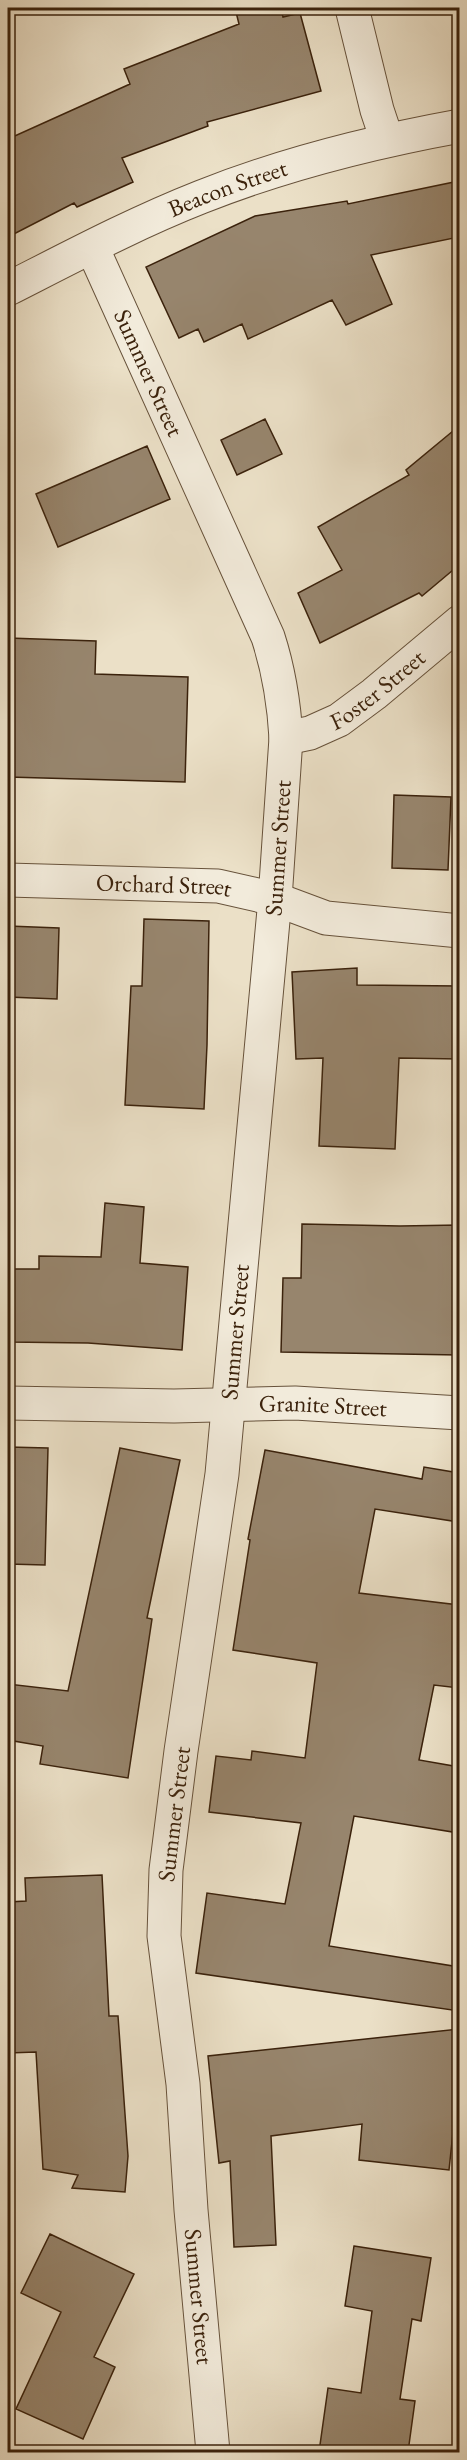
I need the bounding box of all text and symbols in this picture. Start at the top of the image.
street label: Beacon Street [163,152,291,224]
street label: Summer Street [107,304,192,441]
street label: Foster Street [325,642,432,737]
street label: Summer Street [257,779,298,917]
street label: Orchard Street [96,867,236,904]
street label: Summer Street [213,1262,256,1401]
street label: Granite Street [258,1387,388,1424]
street label: Summer Street [150,1744,197,1883]
street label: Summer Street [178,2227,221,2366]

